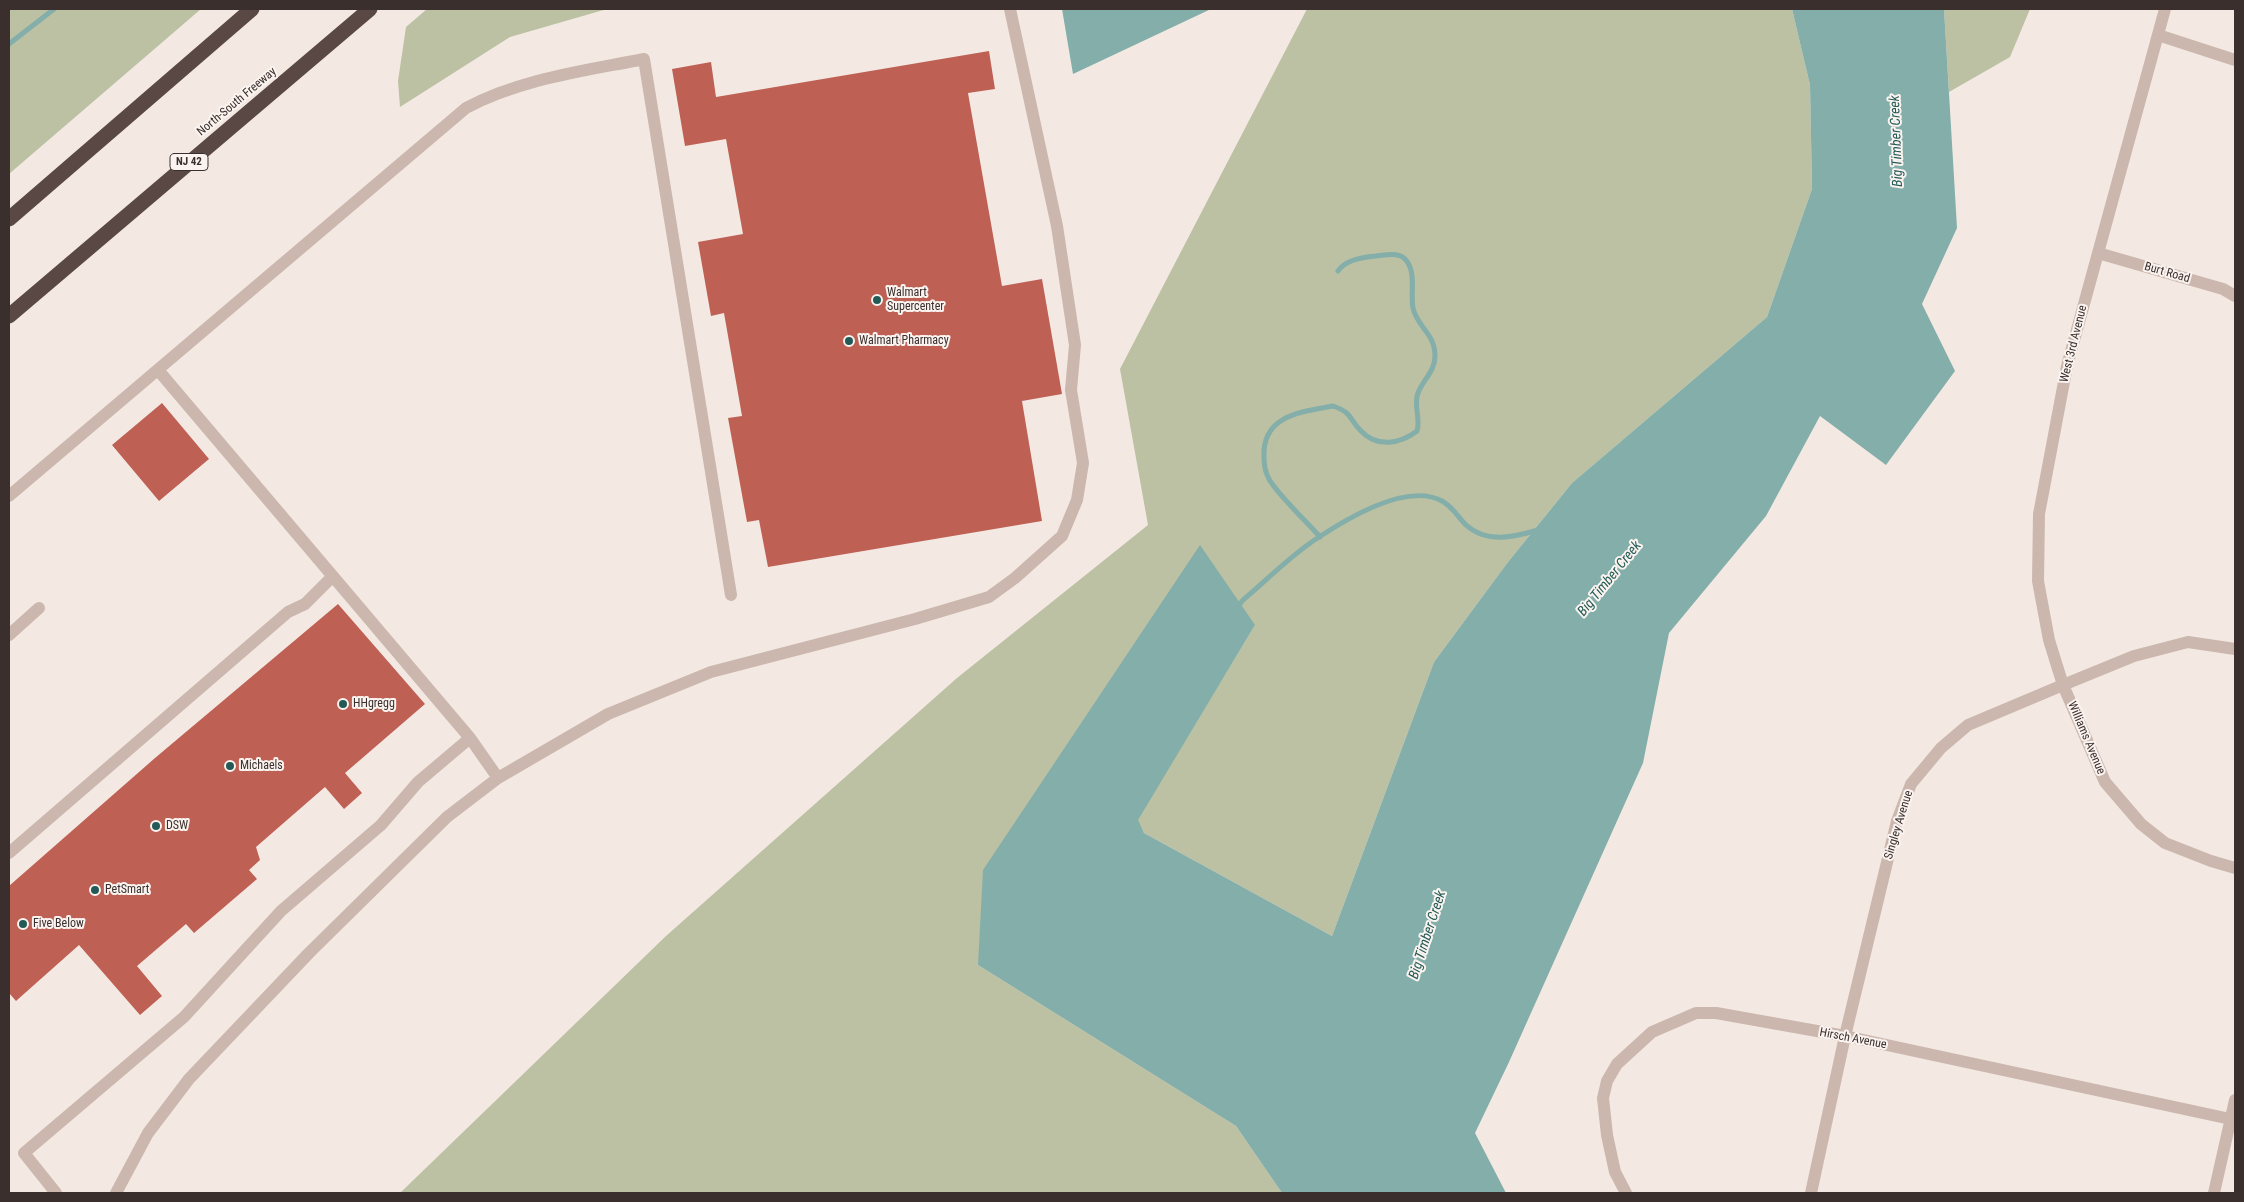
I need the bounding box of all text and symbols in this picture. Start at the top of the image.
street label: North-South Freeway [195,65,279,139]
water label: Big Timber Creek [1887,95,1907,187]
road number: NJ 42 [170,154,208,170]
street label: Burt Road [2143,260,2191,286]
place label: Walmart Supercenter [887,286,944,314]
marker: Walmart Supercenter [871,294,883,306]
street label: West 3rd Avenue [2057,304,2091,384]
place label: Walmart Pharmacy [859,334,949,348]
marker: Walmart Pharmacy [843,335,855,347]
water label: Big Timber Creek [1575,538,1645,620]
place label: HHgregg [353,697,395,711]
marker: HHgregg [337,698,349,710]
street label: Williams Avenue [2064,699,2108,777]
place label: Michaels [240,759,283,773]
marker: Michaels [224,760,236,772]
street label: Singley Avenue [1882,789,1916,861]
place label: DSW [166,819,188,833]
marker: DSW [150,820,162,832]
place label: PetSmart [105,883,149,897]
marker: PetSmart [89,884,101,896]
water label: Big Timber Creek [1406,889,1450,981]
place label: Five Below [33,917,84,931]
marker: Five Below [17,918,29,930]
street label: Hirsch Avenue [1818,1025,1888,1053]

